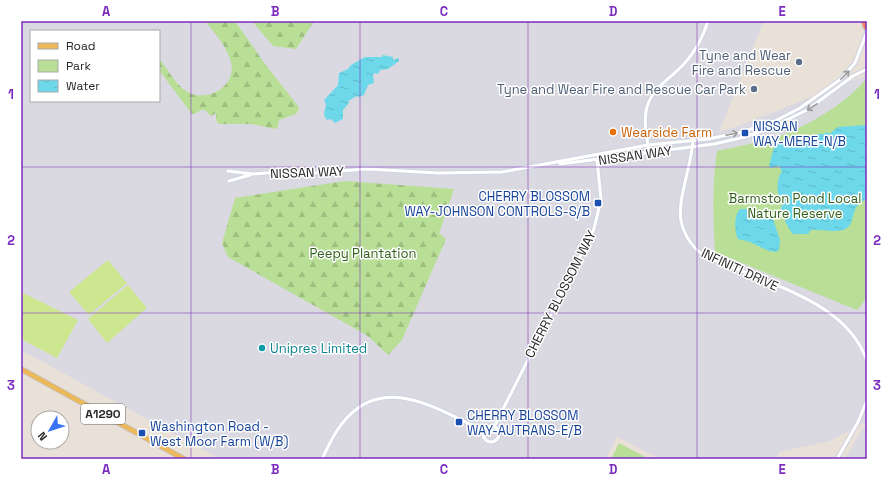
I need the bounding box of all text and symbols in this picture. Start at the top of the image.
text: A [102,3,111,20]
text: B [271,3,280,20]
text: C [440,3,448,20]
text: D [609,3,618,20]
text: E [778,3,786,20]
legend [30,30,160,102]
text: Road [66,38,95,54]
place label: Tyne and Wear Fire and Rescue [692,47,791,79]
marker: Tyne and Wear Fire and Rescue [794,57,804,67]
text: Park [66,58,91,74]
one-way arrow [840,70,849,80]
text: Water [66,78,100,94]
place label: Tyne and Wear Fire and Rescue Car Park [497,81,746,98]
marker: Tyne and Wear Fire and Rescue Car Park [749,84,759,94]
text: 1 [8,86,14,103]
text: 1 [874,86,880,103]
one-way arrow [806,103,818,111]
place label: NISSAN WAY-MERE-N/B [753,118,846,150]
place label: Wearside Farm [621,124,712,141]
marker: Wearside Farm [608,127,618,137]
marker: NISSAN WAY-MERE-N/B [740,128,750,138]
one-way arrow [725,130,738,138]
street label: NISSAN WAY [597,142,673,169]
street label: NISSAN WAY [270,163,344,182]
place label: CHERRY BLOSSOM WAY-JOHNSON CONTROLS-S/B [405,188,590,220]
park label: Barmston Pond Local Nature Reserve [729,190,861,222]
marker: CHERRY BLOSSOM WAY-JOHNSON CONTROLS-S/B [593,198,603,208]
street label: CHERRY BLOSSOM WAY [521,228,600,361]
text: 2 [7,232,15,249]
text: 2 [873,232,881,249]
street label: INFINITI DRIVE [698,244,781,295]
park label: Peepy Plantation [309,245,417,262]
place label: Unipres Limited [270,340,367,357]
marker: Unipres Limited [257,343,267,353]
text: 3 [7,377,15,394]
text: 3 [873,377,881,394]
road number: A1290 [81,404,125,424]
place label: CHERRY BLOSSOM WAY-AUTRANS-E/B [467,407,582,439]
north arrow [30,410,70,450]
marker: CHERRY BLOSSOM WAY-AUTRANS-E/B [454,417,464,427]
place label: Washington Road - West Moor Farm (W/B) [150,418,288,450]
marker: Washington Road - West Moor Farm (W/B) [137,428,147,438]
text: N [34,429,50,444]
text: A [102,461,111,478]
text: B [271,461,280,478]
text: C [440,461,448,478]
text: D [609,461,618,478]
text: E [778,461,786,478]

